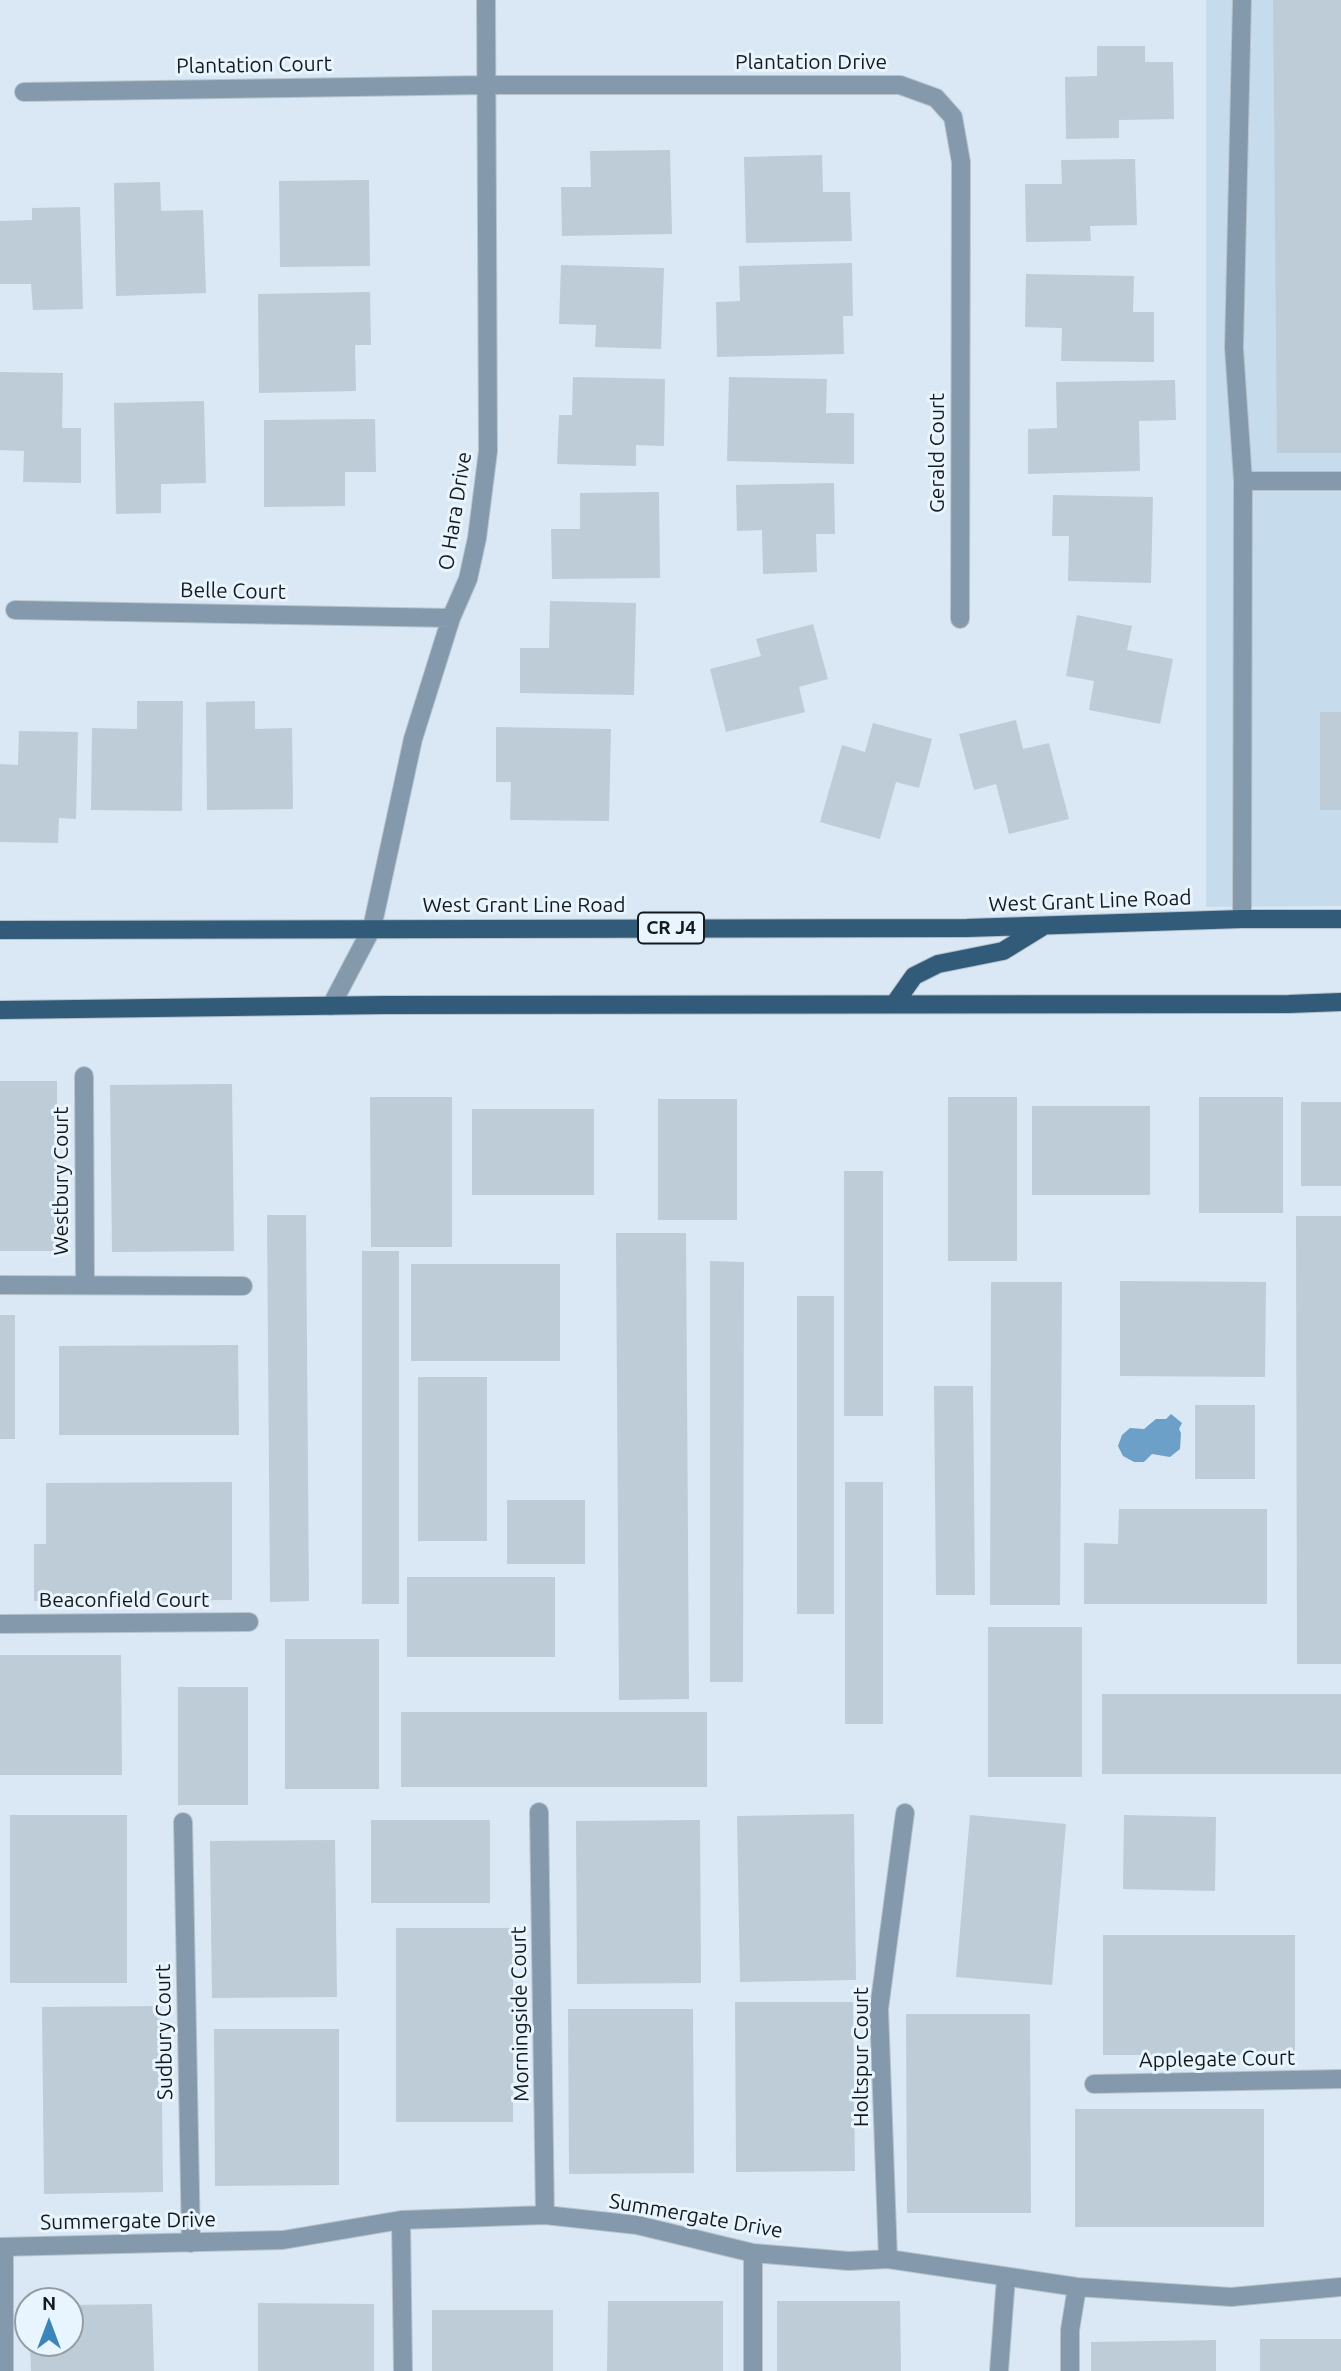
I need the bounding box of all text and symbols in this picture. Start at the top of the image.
street label: Plantation Drive [735,49,887,75]
street label: Plantation Court [176,51,332,79]
street label: Gerald Court [924,393,950,513]
street label: O Hara Drive [433,450,477,572]
street label: Belle Court [180,577,286,605]
street label: West Grant Line Road [988,885,1192,917]
street label: West Grant Line Road [422,892,626,918]
road number: CR J4 [638,912,704,944]
street label: Westbury Court [48,1106,74,1256]
street label: Beaconfield Court [39,1587,209,1613]
street label: Morningside Court [506,1926,534,2102]
street label: Sudbury Court [150,1964,178,2100]
street label: Holtspur Court [848,1987,874,2127]
street label: Applegate Court [1139,2045,1295,2073]
street label: Summergate Drive [607,2188,785,2244]
street label: Summergate Drive [40,2207,216,2235]
north arrow [14,2287,84,2357]
text: N [42,2292,56,2314]

